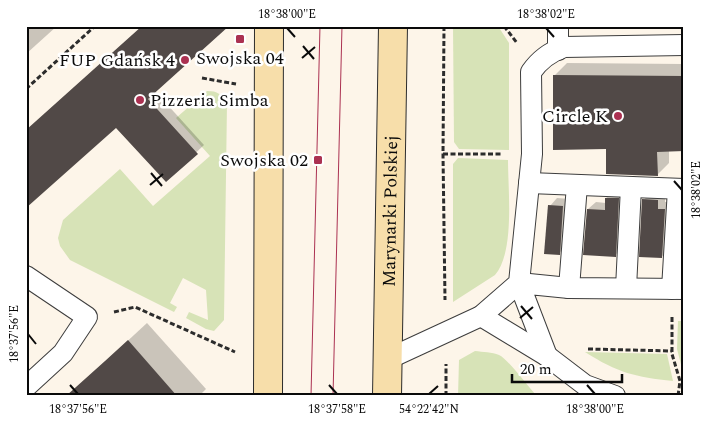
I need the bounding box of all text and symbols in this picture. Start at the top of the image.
text: 18°38'00"E [258,5,316,24]
text: 18°38'02"E [517,5,575,24]
marker: Swojska 04 [234,33,246,45]
place label: Swojska 04 [196,45,284,72]
place label: FUP Gdańsk 4 [59,47,175,74]
marker: FUP Gdańsk 4 [179,54,191,66]
place label: Pizzeria Simba [150,87,269,114]
marker: Pizzeria Simba [134,94,146,106]
place label: Circle K [542,103,608,130]
marker: Circle K [612,110,624,122]
street label: Marynarki Polskiej [375,135,405,287]
place label: Swojska 02 [220,147,308,174]
marker: Swojska 02 [312,154,324,166]
text: 18°38'02"E [687,161,706,219]
text: 18°37'56"E [5,305,24,363]
scale bar [512,352,622,384]
text: 20 m [520,358,552,381]
text: 18°37'56"E [49,400,107,419]
text: 18°37'58"E [308,400,366,419]
text: 54°22'42"N [399,400,459,419]
text: 18°38'00"E [566,400,624,419]

